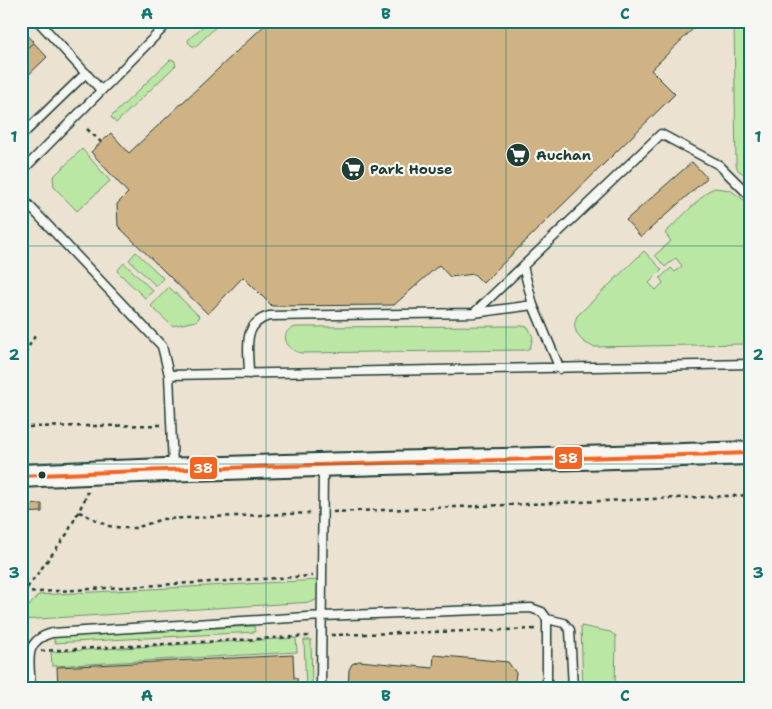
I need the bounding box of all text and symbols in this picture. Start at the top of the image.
text: A [141,3,153,24]
text: B [381,3,391,24]
text: C [620,3,630,24]
text: 1 [10,126,18,147]
text: 1 [754,126,762,147]
supermarket icon: Auchan [505,142,531,168]
place label: Auchan [536,146,591,164]
supermarket icon: Park House [340,156,366,182]
place label: Park House [370,160,452,178]
text: 2 [8,344,20,365]
text: 2 [752,344,764,365]
line badge: 38 [554,446,583,470]
text: 38 [558,449,578,467]
line badge: 38 [189,456,218,480]
text: 38 [193,459,213,477]
unlabelled marker [37,470,47,480]
text: 3 [8,562,20,583]
text: 3 [752,562,764,583]
text: A [141,685,153,706]
text: B [381,685,391,706]
text: C [620,685,630,706]

